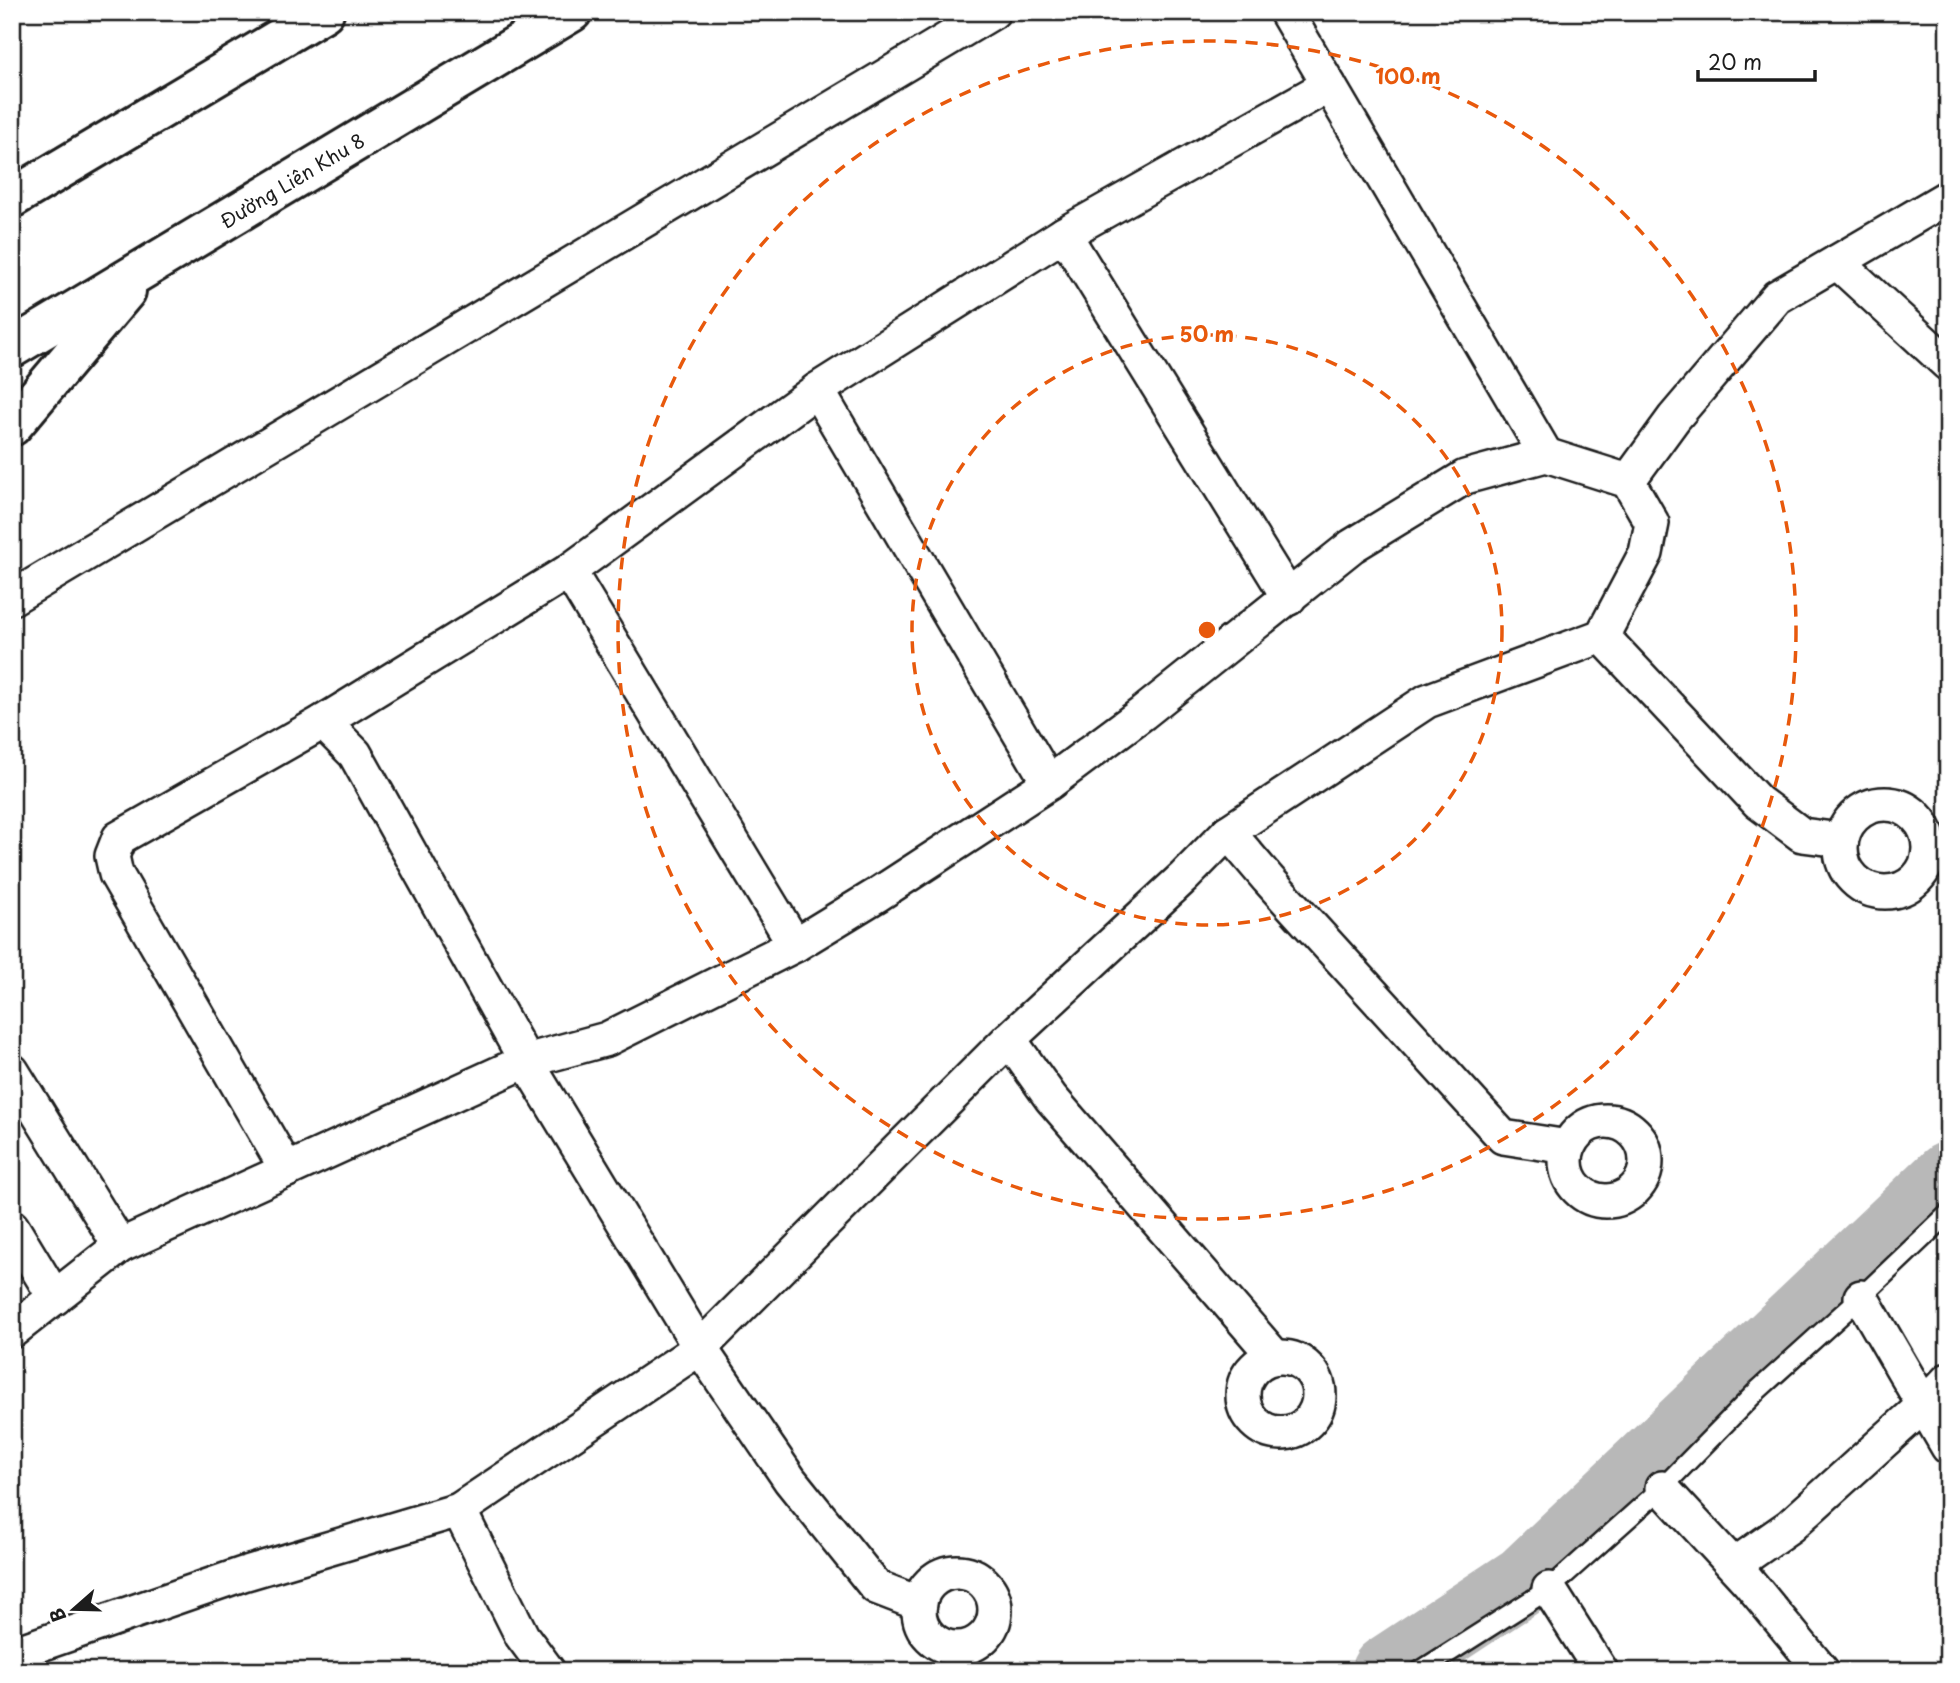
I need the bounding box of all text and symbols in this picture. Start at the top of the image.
scale bar [1698,38,1815,82]
text: 20 m [1708,45,1762,77]
text: 100 m [1375,59,1441,91]
street label: Đường Liên Khu 8 [214,126,370,234]
text: 50 m [1180,317,1234,349]
centre of rings [1195,618,1219,642]
north arrow [38,1574,108,1644]
text: B [42,1604,72,1626]

